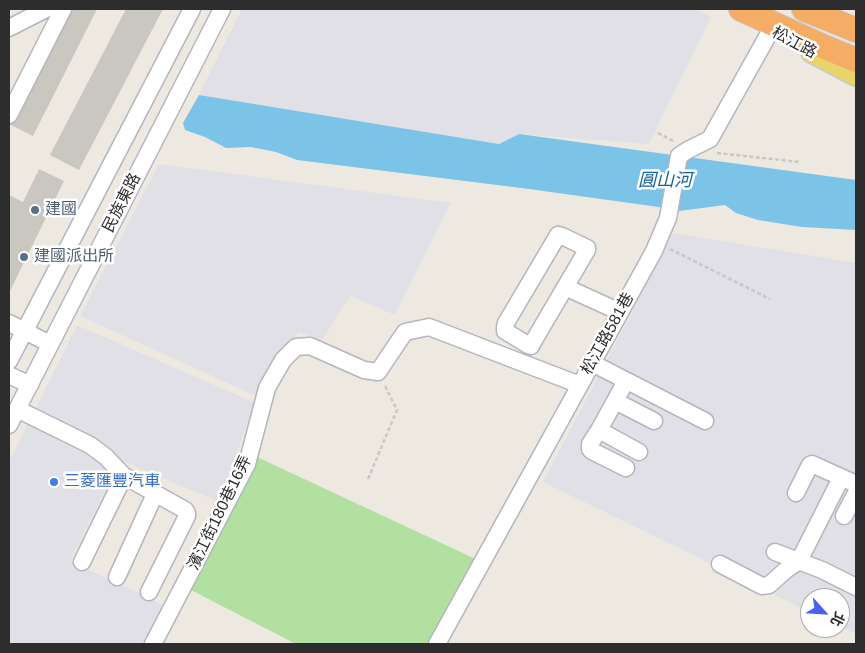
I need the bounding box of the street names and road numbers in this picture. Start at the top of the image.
street label: 松江路 [768,23,820,63]
street label: 民族東路 [99,170,145,236]
street label: 松江路581巷 [578,290,638,378]
street label: 濱江街180巷16弄 [184,453,256,573]

